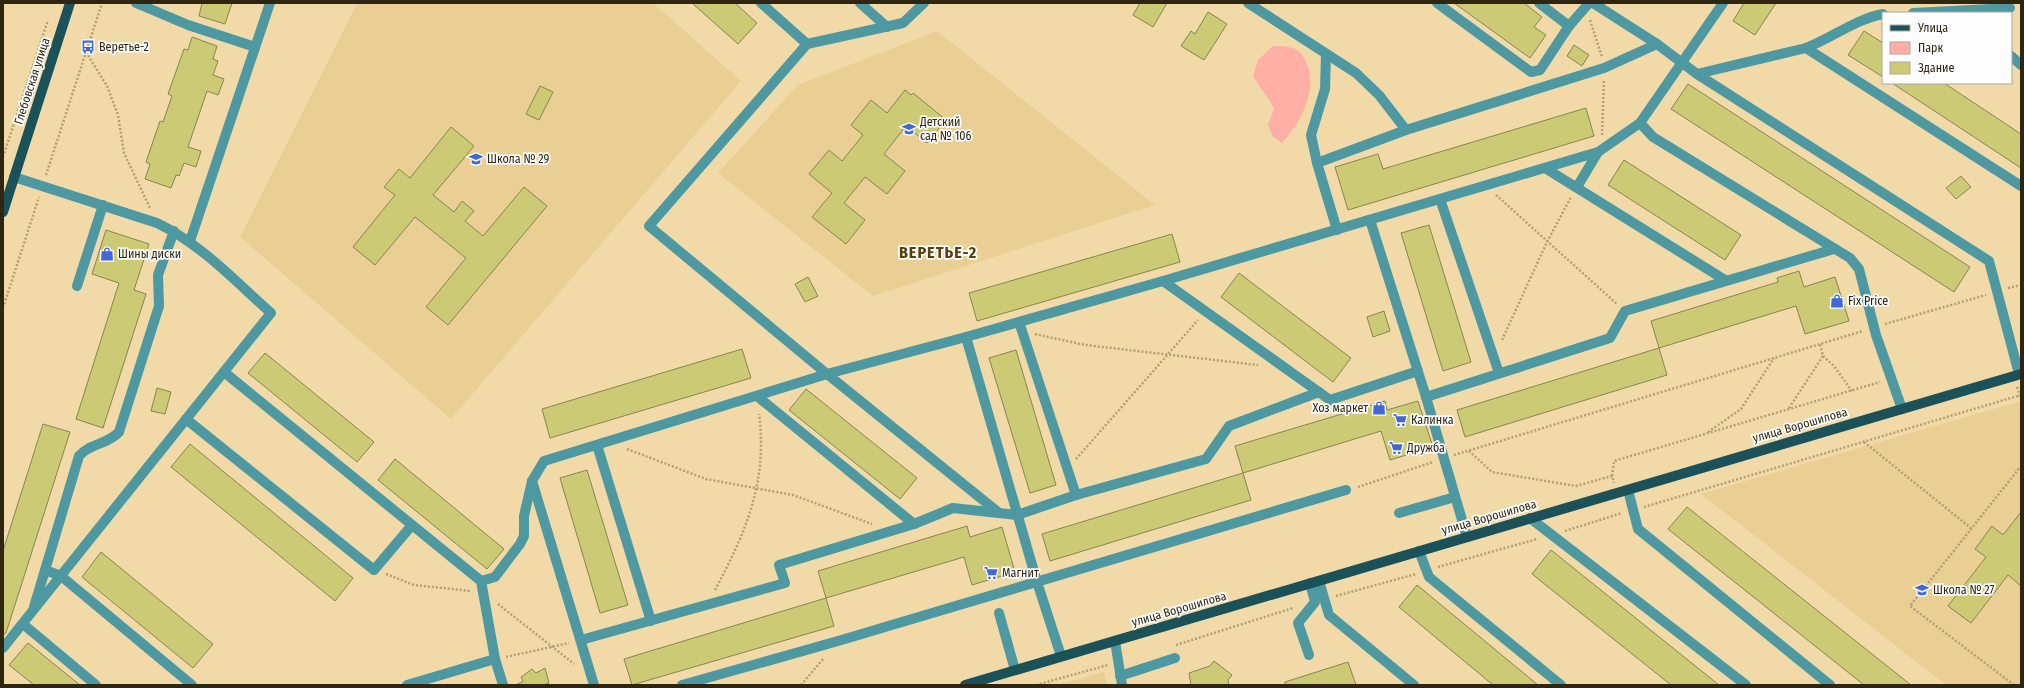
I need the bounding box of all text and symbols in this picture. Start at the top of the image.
legend [1882,12,2012,84]
text: Улица [1917,21,1948,35]
street label: Глебовская улица [11,36,53,126]
bus stop icon: Веретье-2 [80,39,96,55]
place label: Веретье-2 [99,40,149,54]
text: Парк [1918,41,1944,55]
text: Здание [1918,61,1954,75]
place label: Детский сад № 106 [919,115,972,143]
school or university icon: Детский сад № 106 [901,121,917,137]
school or university icon: Школа № 29 [468,151,484,167]
place label: Школа № 29 [487,152,550,166]
district label: ВЕРЕТЬЕ-2 [899,243,977,262]
shop icon: Шины диски [99,246,115,262]
place label: Шины диски [118,247,181,261]
shop icon: Fix Price [1829,293,1845,309]
place label: Fix Price [1848,294,1888,308]
shop icon: Хоз маркет [1371,400,1387,416]
place label: Хоз маркет [1313,401,1368,415]
street label: улица Ворошилова [1751,405,1849,445]
supermarket icon: Калинка [1392,412,1408,428]
place label: Калинка [1411,413,1454,427]
supermarket icon: Дружба [1388,440,1404,456]
place label: Дружба [1406,441,1445,455]
street label: улица Ворошилова [1440,497,1538,537]
supermarket icon: Магнит [983,565,999,581]
place label: Магнит [1002,566,1039,580]
school or university icon: Школа № 27 [1914,582,1930,598]
place label: Школа № 27 [1933,583,1995,597]
street label: улица Ворошилова [1130,589,1228,629]

